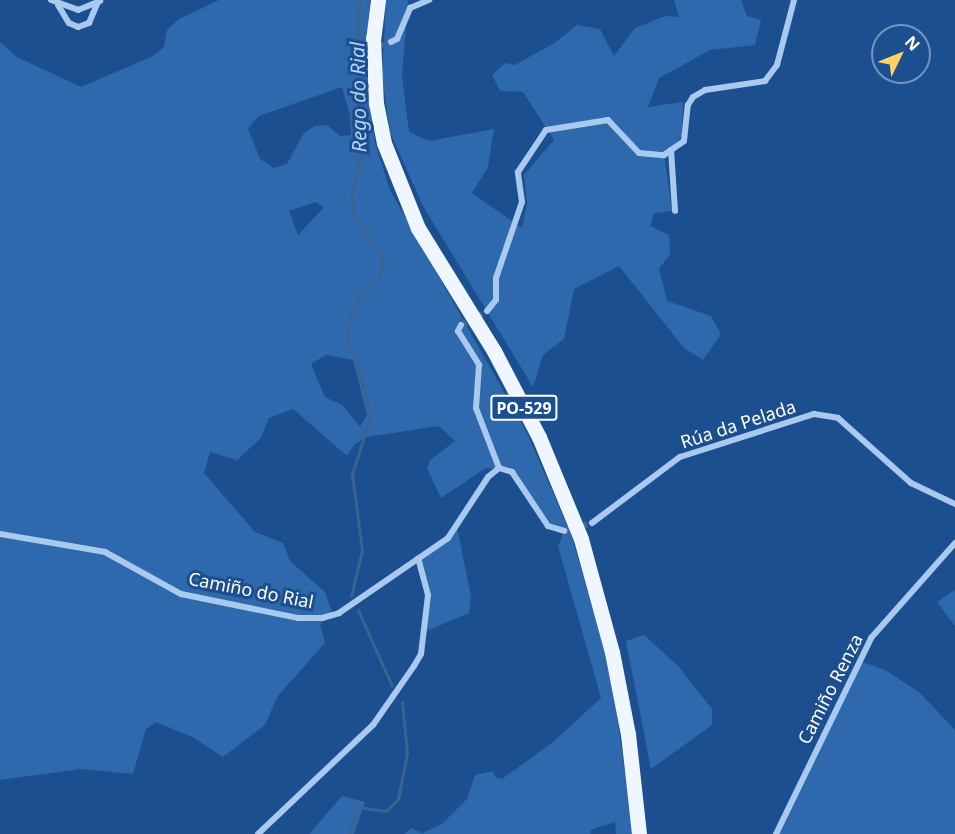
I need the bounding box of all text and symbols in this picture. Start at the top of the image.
north arrow [871,24,931,84]
text: N [900,31,925,55]
water label: Rego do Rial [345,41,371,153]
road number: PO-529 [490,395,558,421]
street label: Rúa da Pelada [678,395,798,453]
street label: Camiño do Rial [187,567,315,613]
street label: Camiño Renza [793,630,867,748]

